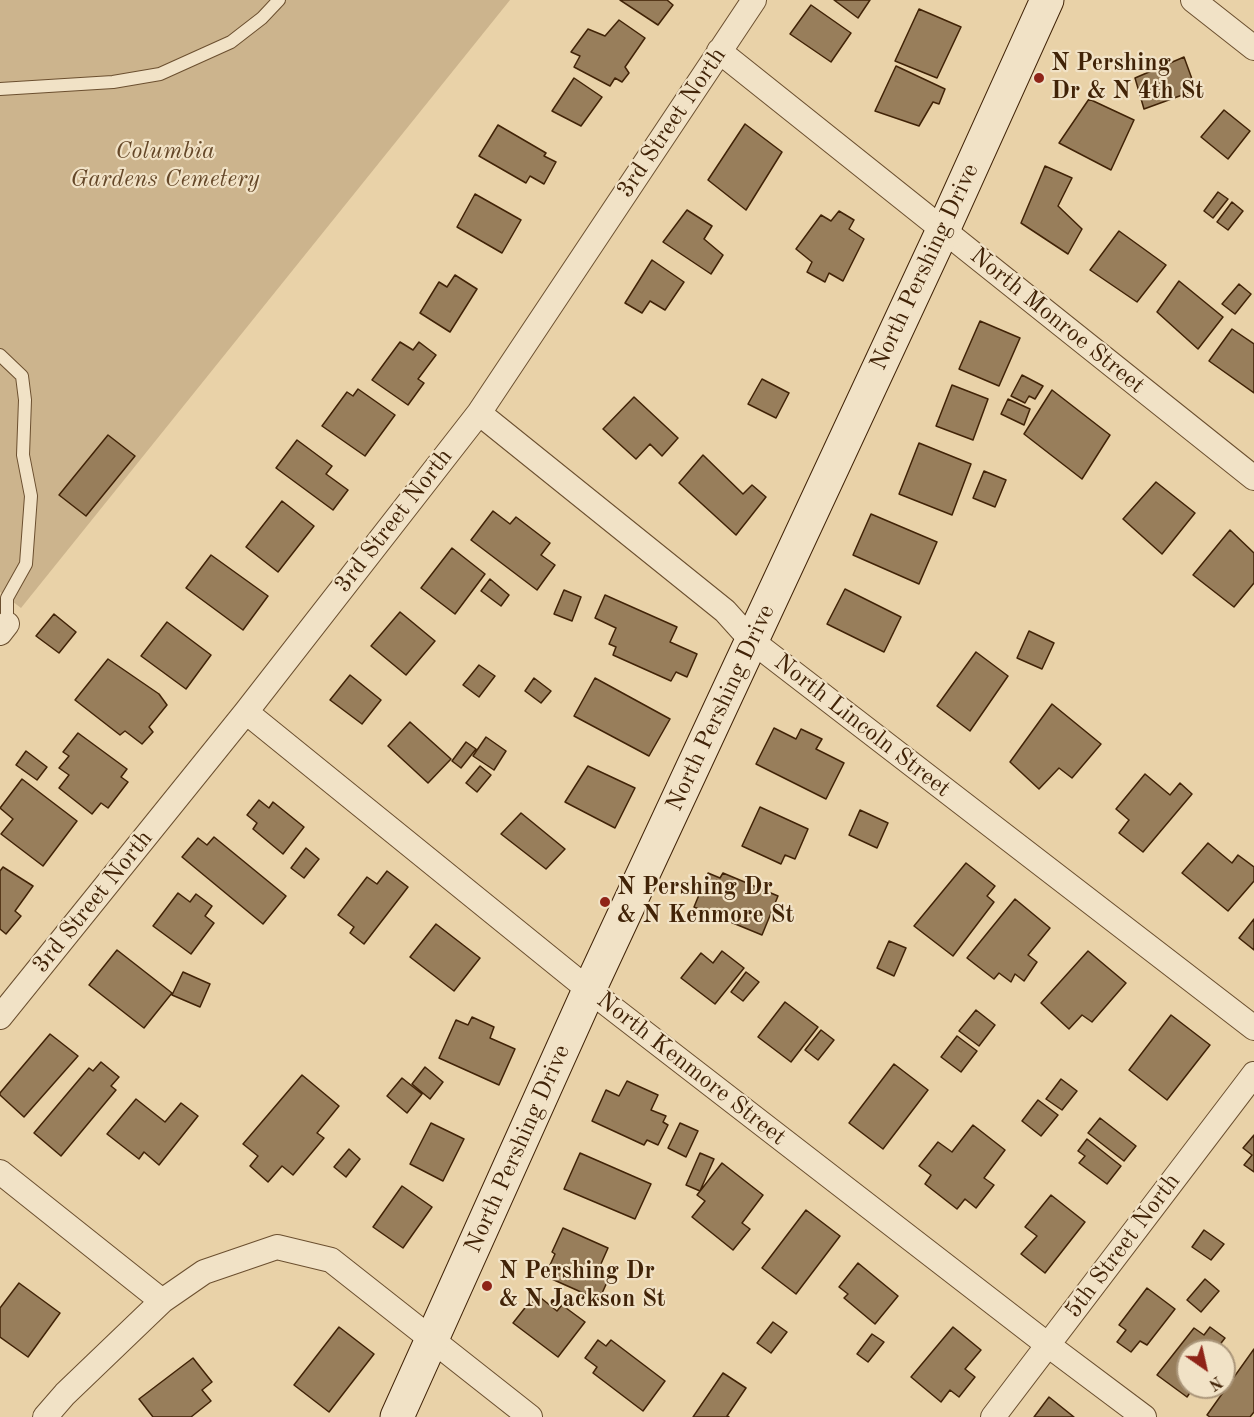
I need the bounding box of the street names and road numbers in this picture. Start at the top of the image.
street label: 3rd Street North [611,42,733,204]
street label: North Pershing Drive [864,159,986,375]
street label: North Monroe Street [964,242,1150,400]
street label: 3rd Street North [329,443,459,599]
street label: North Pershing Drive [660,600,782,816]
street label: North Lincoln Street [768,648,956,804]
street label: 3rd Street North [27,825,159,979]
street label: North Kenmore Street [590,986,792,1152]
street label: North Pershing Drive [459,1041,577,1257]
street label: 5th Street North [1059,1168,1187,1324]

